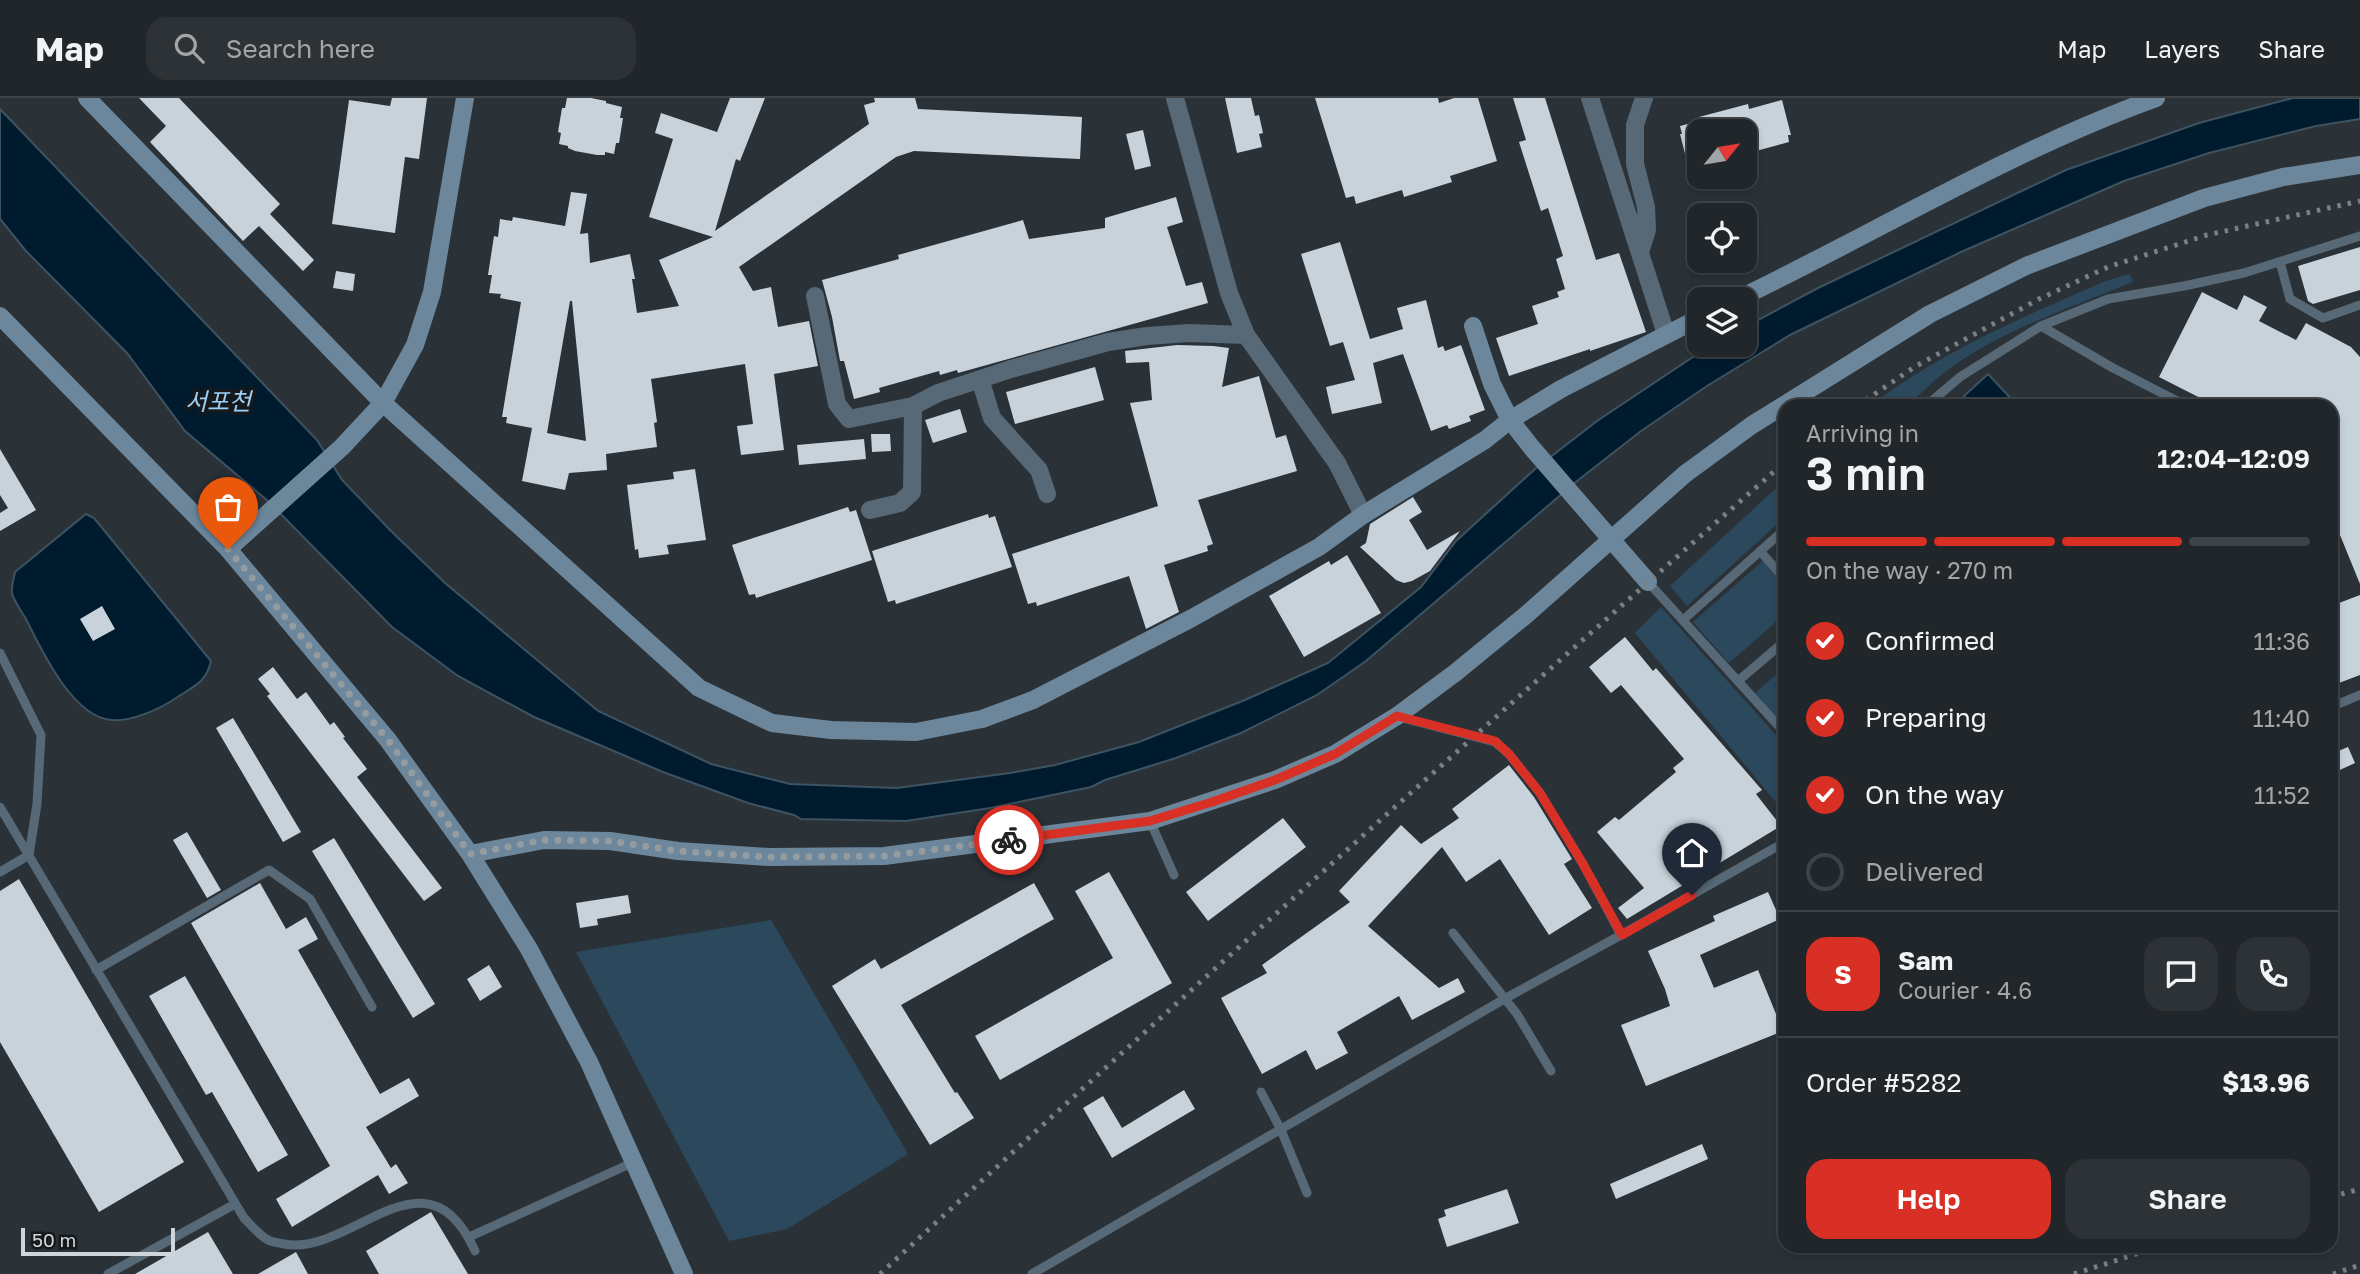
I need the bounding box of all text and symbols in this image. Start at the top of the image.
search box [146,17,636,80]
text: Map [35,29,104,68]
icon: search [170,29,208,67]
text: Search here [226,33,375,64]
text: Map [2057,34,2106,63]
text: Layers [2144,34,2220,63]
text: Share [2258,34,2325,63]
north arrow [1687,119,1757,189]
map controls [1687,119,1757,357]
button: locate [1687,203,1757,273]
button: layers [1687,287,1757,357]
water label: 서포천 [185,386,254,415]
text: Arriving in [1806,419,1919,447]
text: 12:04–12:09 [2157,443,2310,474]
text: 3 min [1806,445,1926,500]
pin [198,477,258,549]
icon: bag [209,488,247,526]
text: On the way · 270 m [1806,556,2013,584]
icon: check [1806,622,1844,660]
text: Confirmed [1865,625,1995,656]
text: 11:36 [2253,627,2310,655]
icon: check [1806,699,1844,737]
text: Preparing [1865,702,1987,733]
text: 11:40 [2253,704,2310,732]
icon: check [1806,776,1844,814]
text: On the way [1865,779,2004,810]
text: 11:52 [2254,781,2310,809]
courier [974,805,1044,875]
icon: bike [990,821,1028,859]
pin [1662,823,1722,895]
icon: home [1673,834,1711,872]
text: Delivered [1865,856,1984,887]
button: chat [2144,937,2218,1011]
button: phone [2236,937,2310,1011]
text: Sam [1898,945,1953,976]
text: S [1834,959,1852,990]
text: Courier · 4.6 [1898,976,2032,1004]
text: Order #5282 [1806,1067,1962,1098]
text: $13.96 [2222,1067,2310,1098]
button: Help [1806,1159,2051,1239]
button: Share [2065,1159,2310,1239]
scale bar [21,1225,175,1257]
text: 50 m [32,1228,76,1251]

